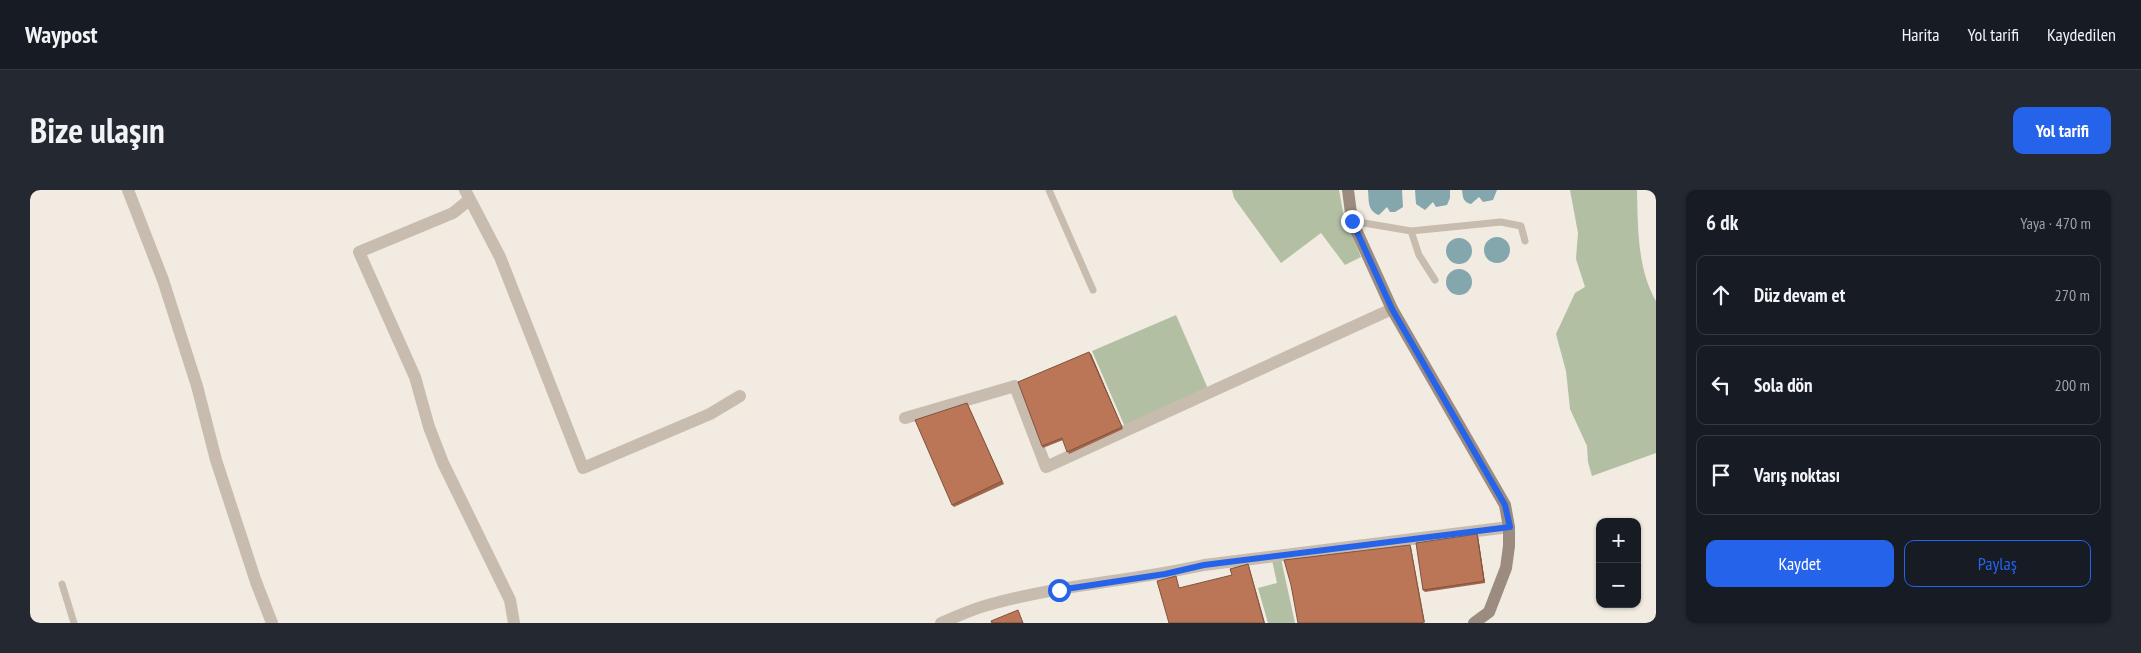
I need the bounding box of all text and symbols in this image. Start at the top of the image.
text: Waypost [25,19,98,50]
text: Harita [1902,23,1940,46]
text: Yol tarifi [1968,23,2019,46]
text: Kaydedilen [2047,23,2116,46]
text: Bize ulaşın [30,107,165,153]
button: Yol tarifi [2013,107,2111,154]
text: 6 dk [1706,209,1738,236]
route end [1341,210,1364,233]
text: Yaya · 470 m [2020,213,2091,233]
icon: ahead [1707,281,1735,309]
text: Düz devam et [1754,283,1845,307]
text: 270 m [2055,285,2090,305]
icon: left [1707,371,1735,399]
text: Sola dön [1754,373,1813,397]
text: 200 m [2055,375,2090,395]
icon: arrive [1707,461,1735,489]
text: Varış noktası [1754,463,1840,487]
map controls [1596,518,1641,608]
button: + [1596,518,1641,563]
button: Kaydet [1706,540,1894,587]
button: Paylaş [1904,540,2091,587]
button: − [1596,563,1641,608]
route start [1048,579,1071,602]

